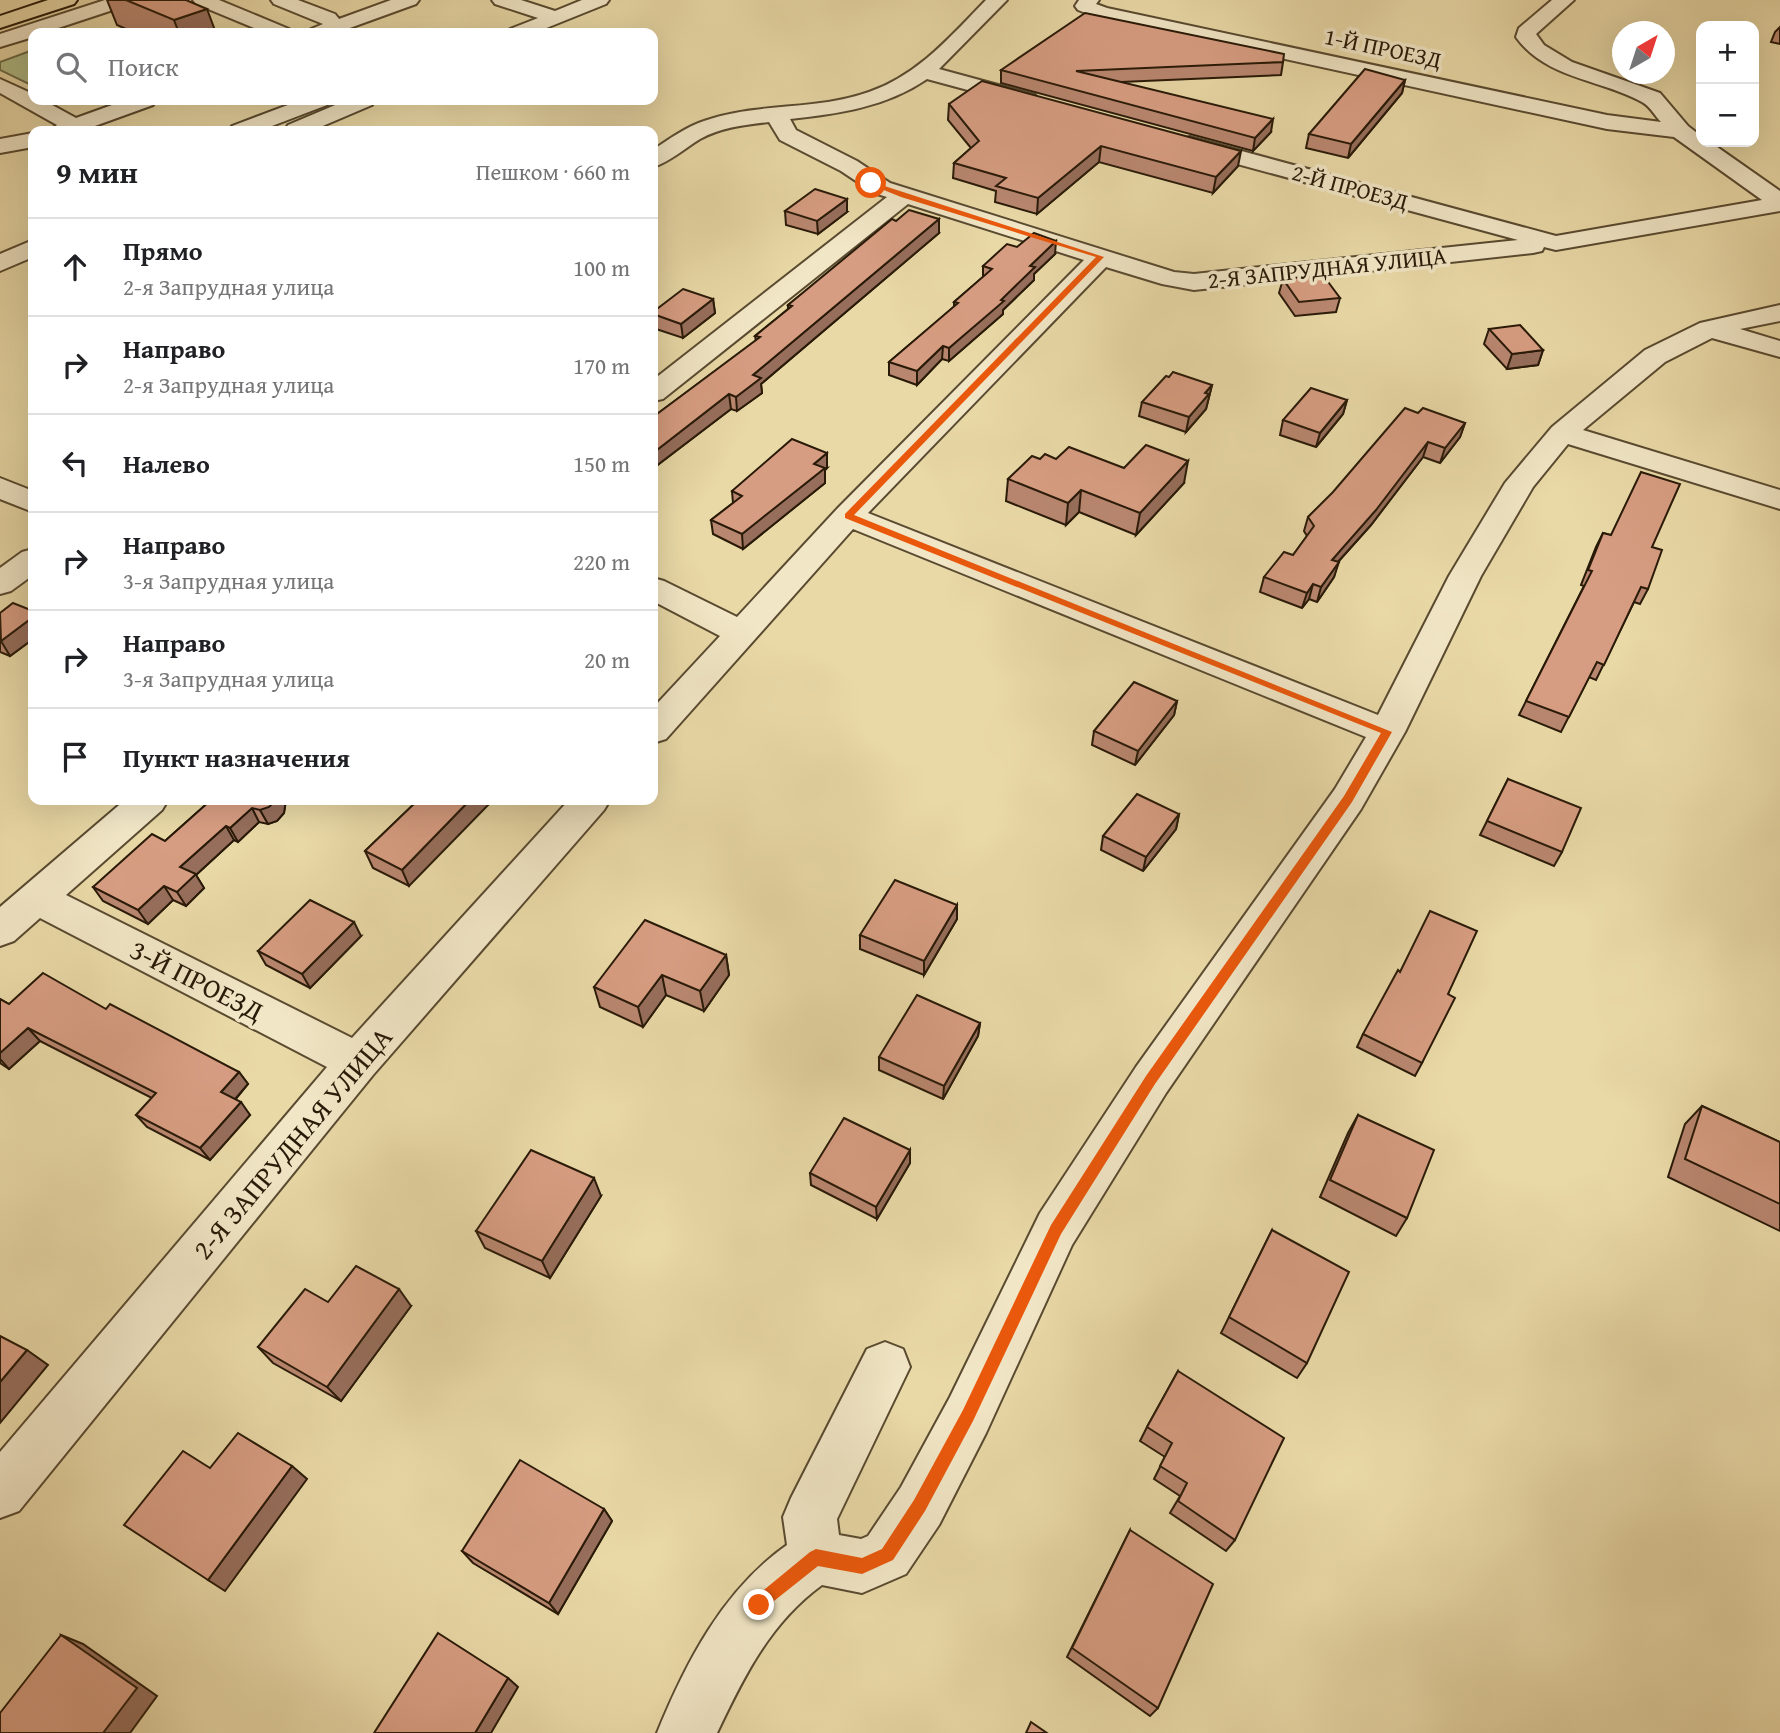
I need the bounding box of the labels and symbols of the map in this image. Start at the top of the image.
street label: 1-Й ПРОЕЗД [1322,19,1445,76]
north arrow [1612,21,1675,84]
street label: 2-Й ПРОЕЗД [1288,155,1412,218]
route start [855,167,886,198]
street label: 2-Я ЗАПРУДНАЯ УЛИЦА [1206,239,1448,296]
street label: 3-Й ПРОЕЗД [123,928,271,1031]
street label: 2-Я ЗАПРУДНАЯ УЛИЦА [182,1018,401,1268]
route end [743,1589,774,1620]

